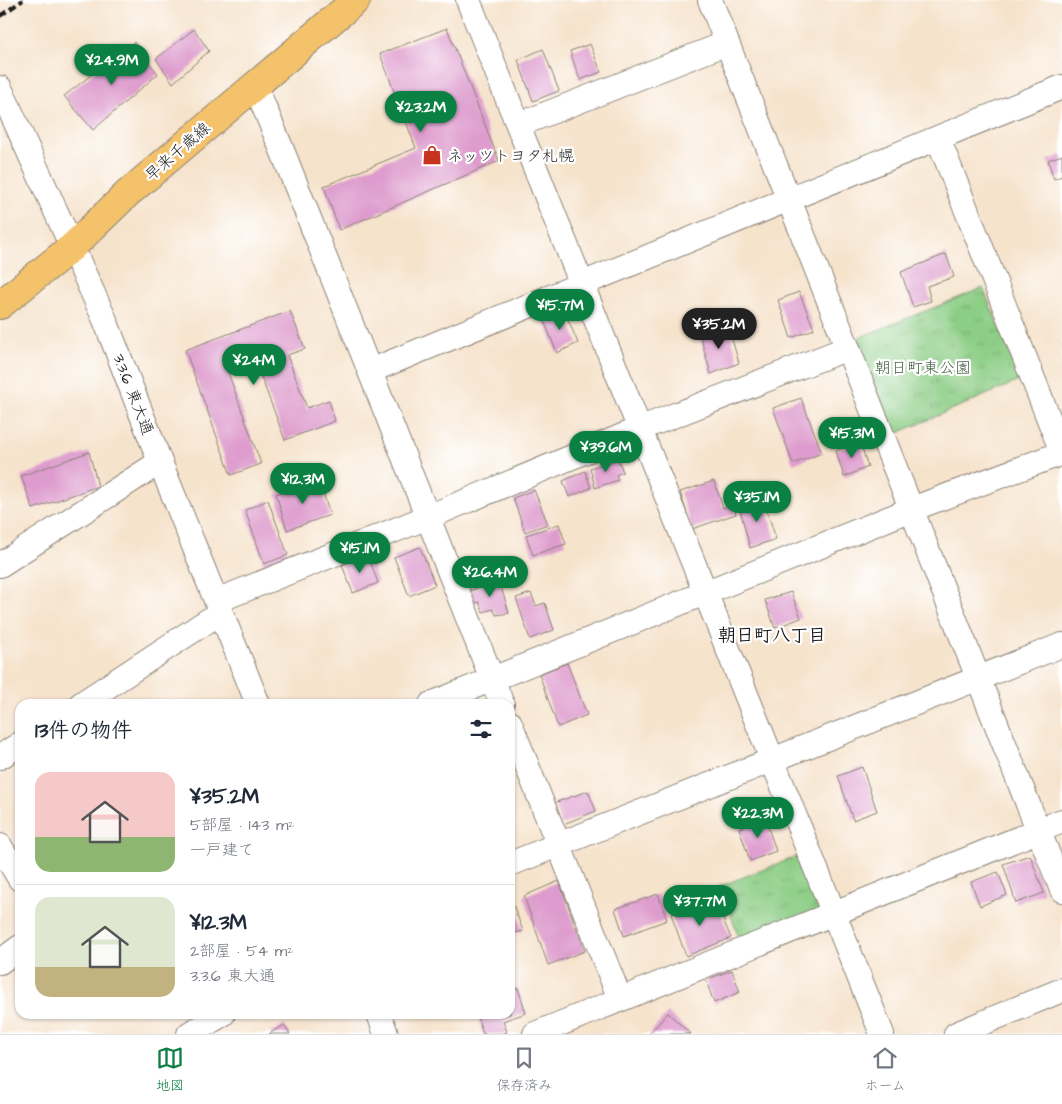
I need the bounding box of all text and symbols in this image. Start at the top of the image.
pin: ¥24.9M [71,44,153,86]
text: ¥24.9M [85,49,139,71]
pin: ¥23.2M [380,90,462,133]
text: ¥23.2M [396,96,446,118]
street label: 早来千歳線 [140,117,215,186]
shop icon: ネッツトヨタ札幌 [421,144,443,166]
place label: ネッツトヨタ札幌 [447,145,574,167]
pin: ¥15.7M [519,288,601,331]
text: ¥15.7M [536,294,584,316]
pin: ¥35.2M [678,308,760,350]
text: ¥35.2M [693,313,745,335]
pin: ¥24M [224,344,284,386]
text: ¥24M [233,349,275,371]
street label: 3.3.6 東大通 [108,351,159,438]
park label: 朝日町東公園 [875,357,971,379]
pin: ¥15.3M [811,416,893,459]
text: ¥15.3M [829,422,875,444]
pin: ¥39.6M [565,430,647,473]
text: ¥39.6M [580,436,632,458]
pin: ¥12.3M [262,462,344,505]
text: ¥12.3M [281,468,325,490]
pin: ¥35.1M [716,480,798,523]
text: ¥35.1M [734,486,780,508]
pin: ¥15.1M [319,532,401,574]
text: ¥15.1M [340,537,380,559]
pin: ¥26.4M [449,556,531,598]
text: ¥26.4M [463,561,517,583]
district label: 朝日町八丁目 [718,623,826,648]
icon: filters [467,715,495,743]
text: 13件の物件 [35,716,132,745]
text: ¥35.2M [190,782,259,811]
icon: home [75,792,135,852]
pin: ¥22.3M [717,796,799,839]
text: ¥22.3M [733,802,783,824]
text: 5部屋 · 143 m² [190,814,294,836]
text: 一戸建て [190,839,254,861]
pin: ¥37.7M [659,884,741,927]
text: ¥37.7M [674,890,726,912]
text: ¥12.3M [190,908,247,937]
icon: home [75,917,135,977]
text: 2部屋 · 54 m² [190,940,293,962]
text: 3.3.6 東大通 [190,965,275,987]
tab: 地図 [156,1044,184,1096]
tab: 保存済み [496,1044,552,1096]
tab: ホーム [864,1044,906,1096]

